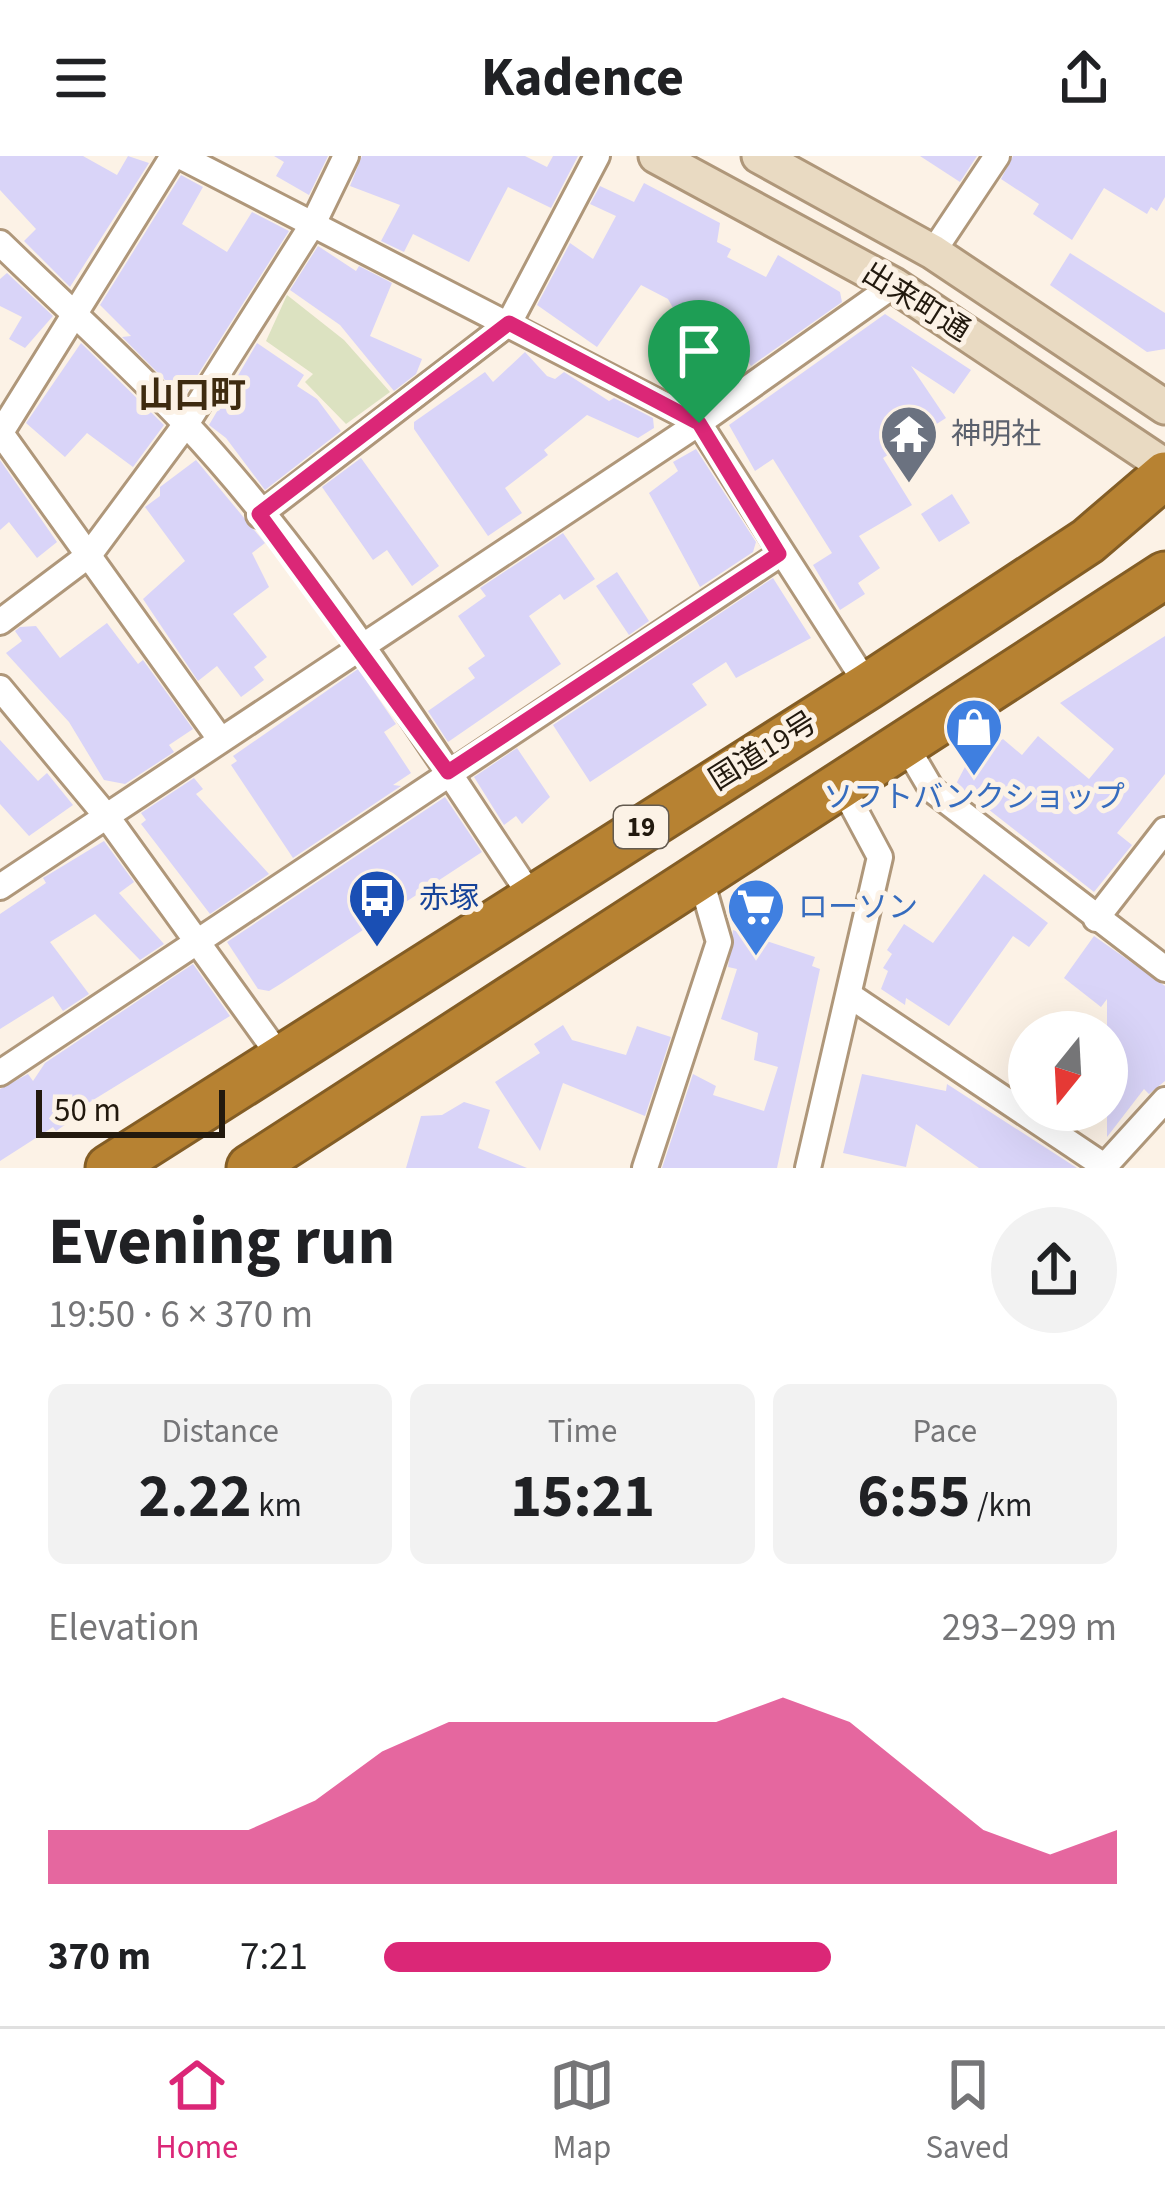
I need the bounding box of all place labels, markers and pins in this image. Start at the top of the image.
pin [648,300,750,423]
temple icon: 神明社 [878,403,940,485]
place label: 神明社 [951,413,1041,456]
shop icon: ソフトバンクショップ [943,696,1005,778]
place label: ソフトバンクショップ [823,776,1125,819]
bus stop icon: 赤塚 [346,867,408,949]
supermarket icon: ローソン [725,876,787,958]
place label: 赤塚 [419,877,479,920]
place label: ローソン [798,886,918,929]

